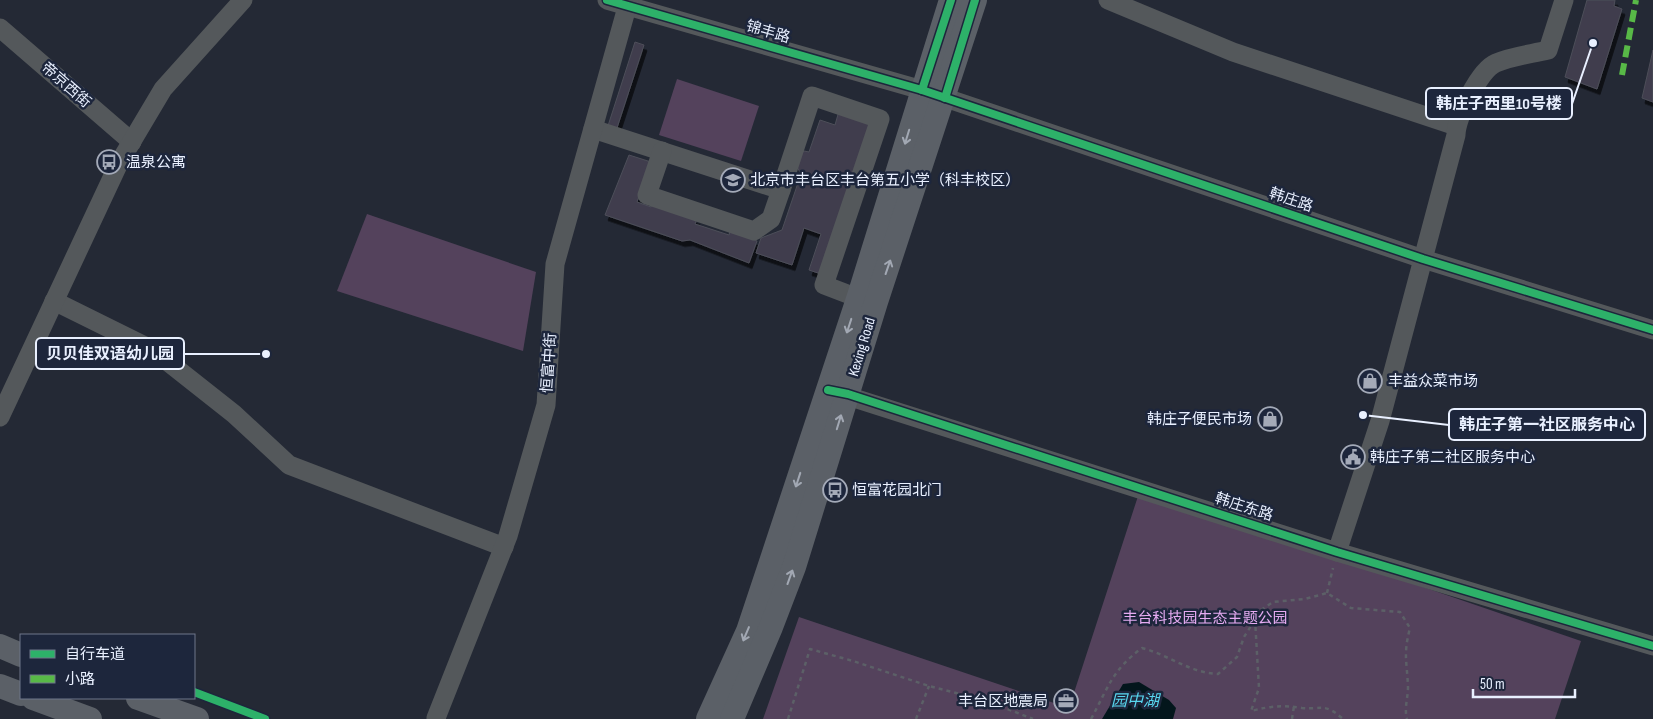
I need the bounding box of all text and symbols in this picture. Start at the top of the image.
street label: 锦丰路 [744,17,792,47]
street label: 帝京西街 [37,58,95,112]
callout: 韩庄子西里10号楼 [1426,88,1572,119]
text: 韩庄子西里10号楼 [1436,95,1562,114]
one-way arrow [902,129,912,145]
bus stop icon: 温泉公寓 [96,149,122,175]
place label: 温泉公寓 [126,153,186,172]
school or university icon: 北京市丰台区丰台第五小学（科丰校区） [720,167,746,193]
place label: 北京市丰台区丰台第五小学（科丰校区） [750,171,1020,190]
street label: 韩庄路 [1267,184,1315,216]
one-way arrow [884,260,893,275]
street label: Kexing Road [844,315,880,379]
one-way arrow [843,317,853,333]
street label: 恒富中街 [537,332,561,394]
callout: 贝贝佳双语幼儿园 [36,338,184,369]
text: 贝贝佳双语幼儿园 [46,344,174,364]
shop icon: 丰益众菜市场 [1357,368,1383,394]
place label: 丰益众菜市场 [1388,372,1478,391]
shop icon: 韩庄子便民市场 [1257,406,1283,432]
callout: 韩庄子第一社区服务中心 [1449,409,1645,440]
place label: 韩庄子便民市场 [1147,410,1252,429]
one-way arrow [835,414,845,430]
text: 韩庄子第一社区服务中心 [1459,415,1635,435]
public building icon: 韩庄子第二社区服务中心 [1340,444,1366,470]
place label: 韩庄子第二社区服务中心 [1370,448,1535,467]
one-way arrow [793,472,803,488]
bus stop icon: 恒富花园北门 [822,477,848,503]
place label: 恒富花园北门 [852,481,942,500]
street label: 韩庄东路 [1213,489,1275,525]
one-way arrow [786,570,795,585]
park label: 丰台科技园生态主题公园 [1122,609,1288,628]
one-way arrow [741,626,751,641]
legend [20,634,195,699]
text: 自行车道 [65,645,125,664]
scale bar [1473,666,1576,698]
text: 小路 [65,670,95,689]
text: 50 m [1480,675,1505,694]
office icon: 丰台区地震局 [1053,688,1079,714]
place label: 丰台区地震局 [958,692,1048,711]
water label: 园中湖 [1111,692,1162,711]

